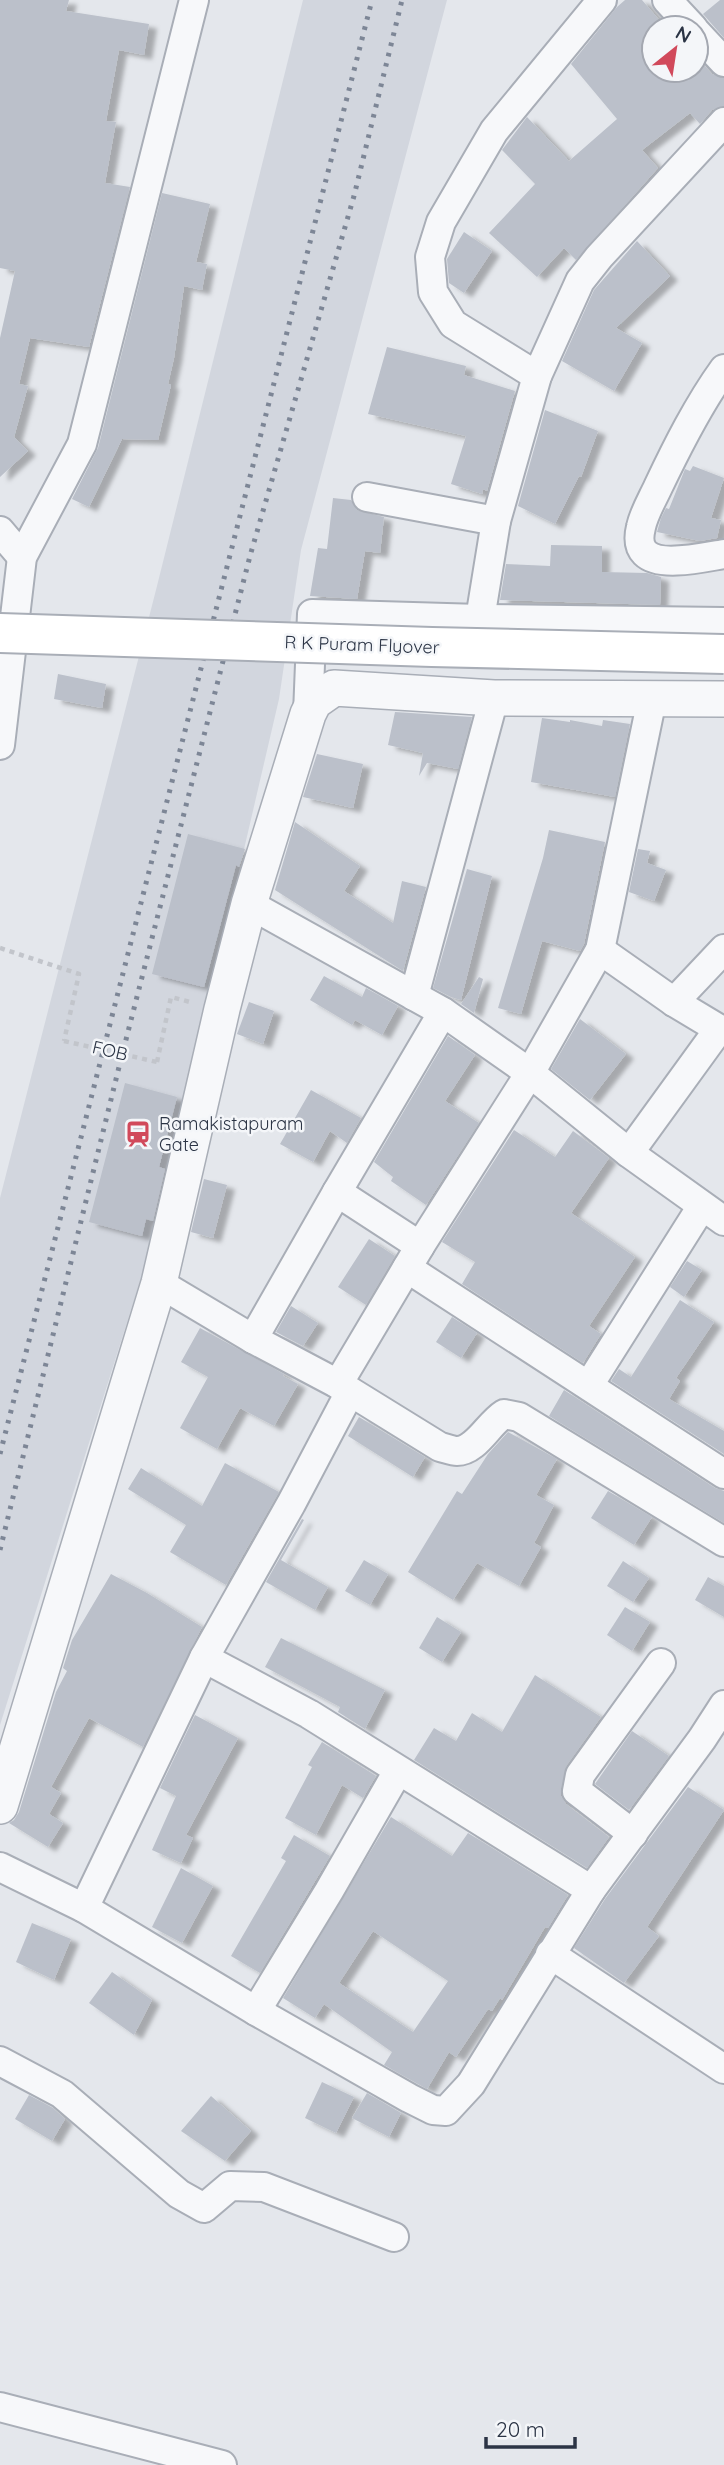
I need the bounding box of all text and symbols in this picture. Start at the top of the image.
north arrow [640,14,710,84]
text: N [671,20,696,48]
street label: R K Puram Flyover [284,630,440,659]
street label: FOB [90,1035,130,1066]
place label: Ramakistapuram Gate [159,1112,304,1156]
station icon: Ramakistapuram Gate [123,1119,153,1149]
scale bar [486,2406,575,2450]
text: 20 m [496,2416,545,2442]

